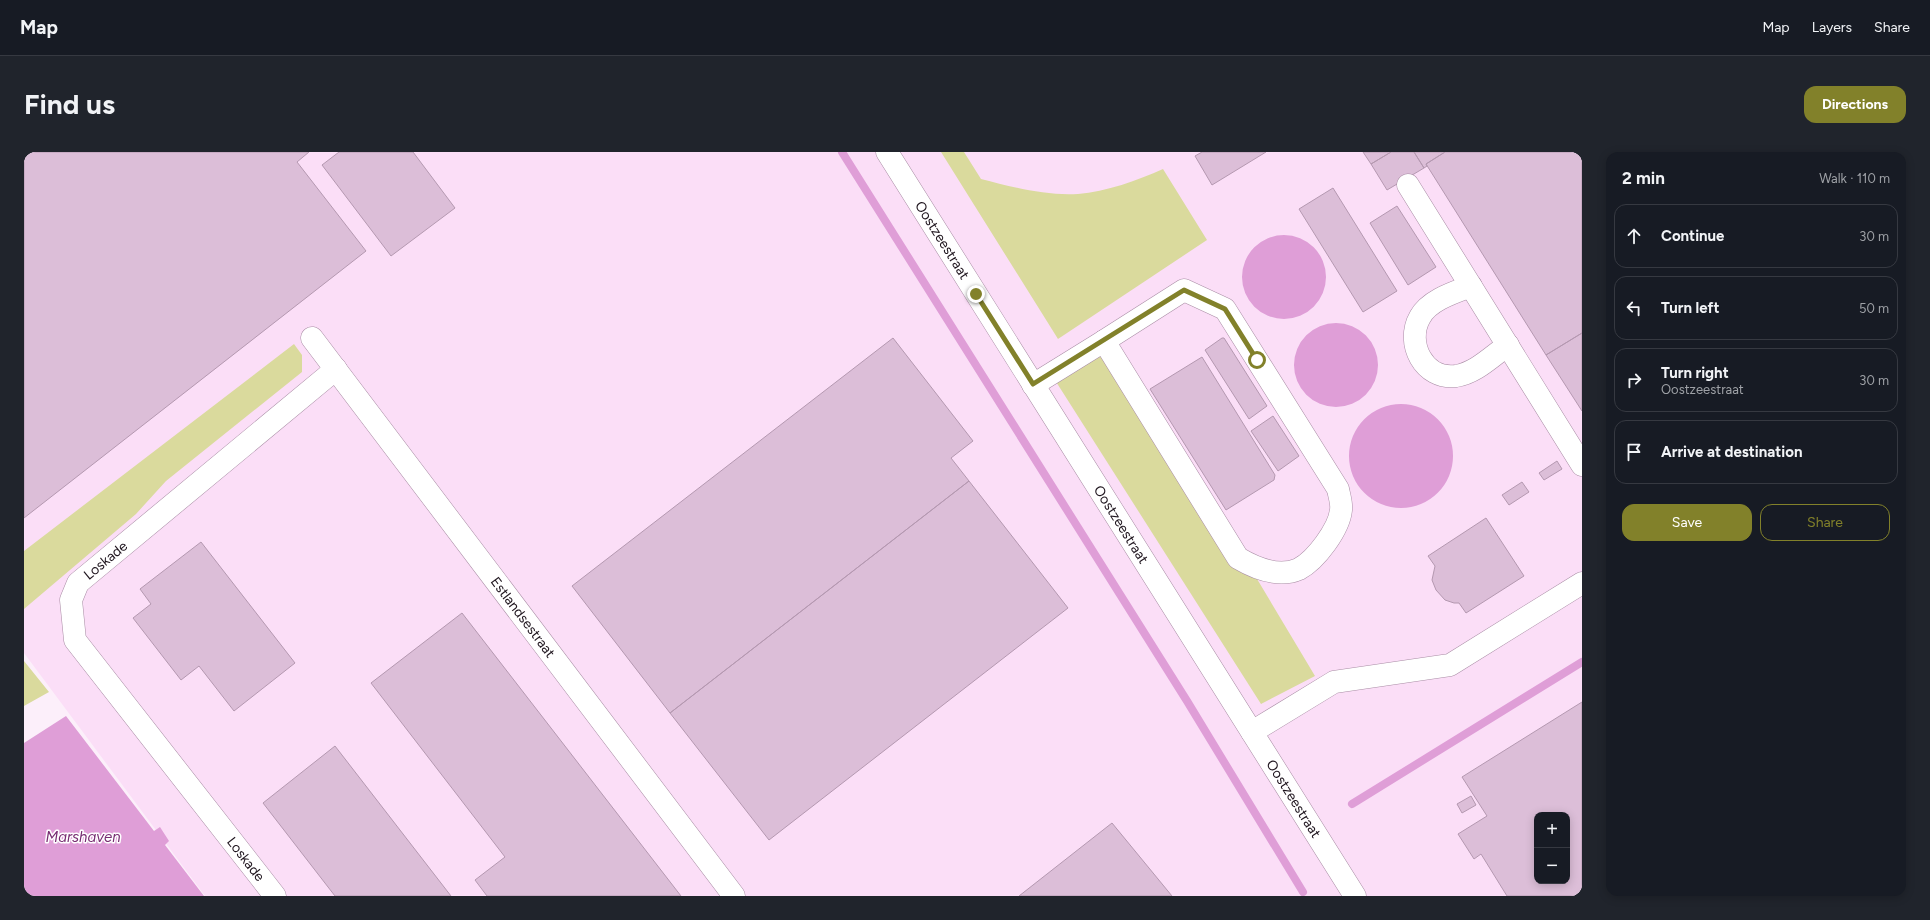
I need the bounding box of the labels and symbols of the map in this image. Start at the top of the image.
street label: Oostzeestraat [911,198,973,283]
route end [967,285,985,303]
route start [1248,351,1266,369]
street label: Oostzeestraat [1090,482,1152,567]
street label: Loskade [80,537,131,584]
street label: Estlandsestraat [487,574,559,661]
street label: Oostzeestraat [1262,757,1324,841]
water label: Marshaven [45,828,121,846]
street label: Loskade [223,834,268,885]

